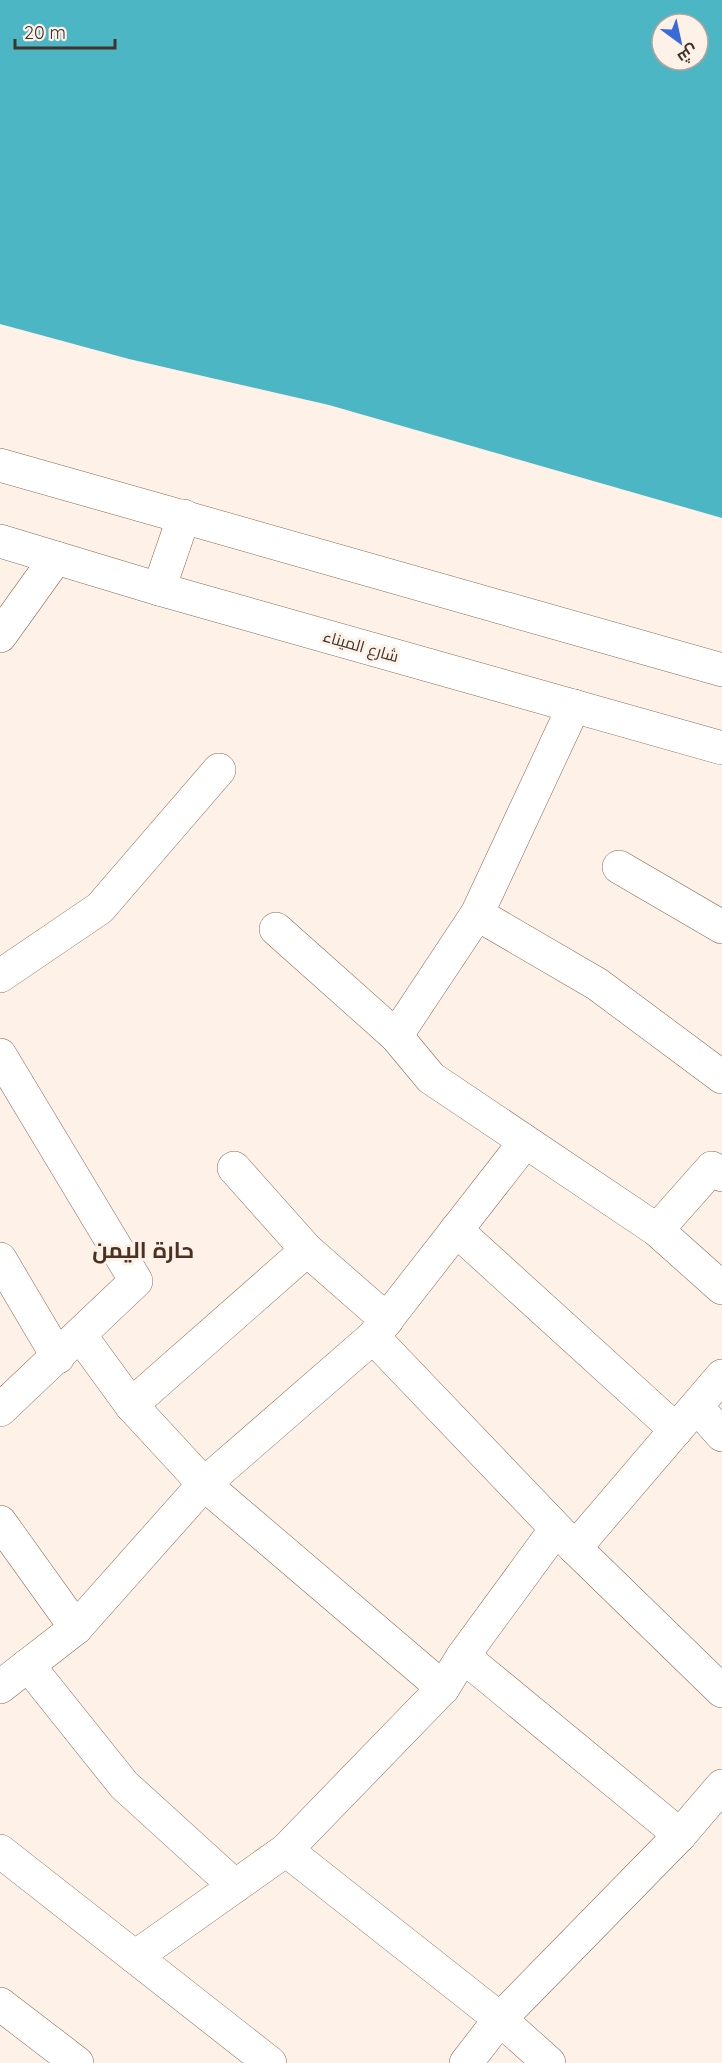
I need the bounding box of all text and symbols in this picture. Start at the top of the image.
scale bar [15,12,116,50]
north arrow [650,12,710,72]
text: 20 m [24,21,66,44]
text: ش [674,41,702,69]
street label: شارع الميناء [320,626,401,668]
district label: حارة اليمن [92,1236,194,1264]

